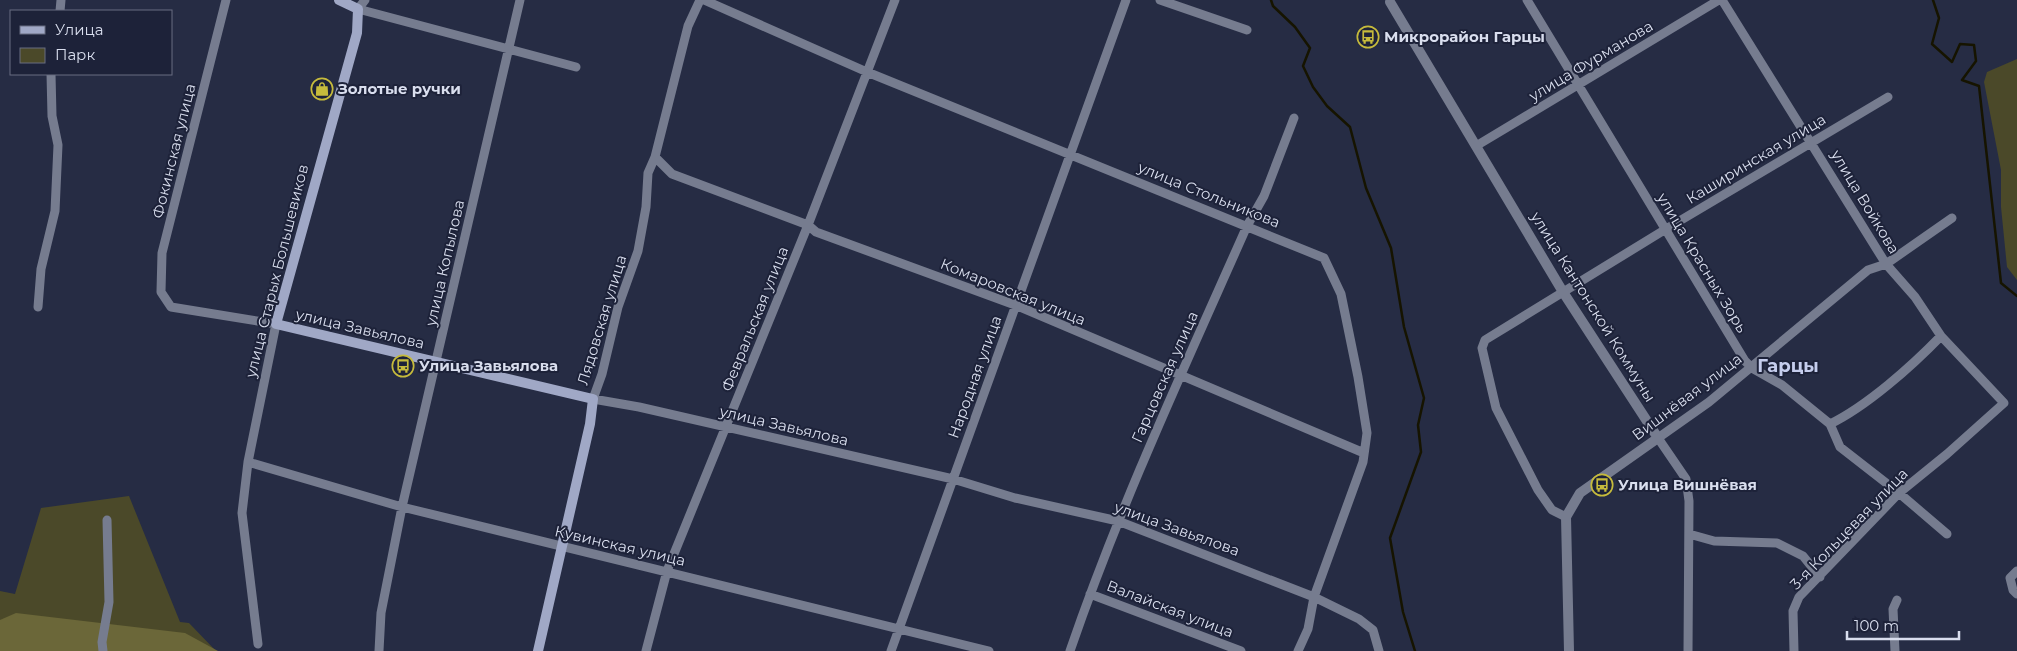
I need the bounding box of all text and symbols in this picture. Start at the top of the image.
legend [10,10,172,75]
street label: улица Фурманова [1524,16,1656,106]
text: Улица [55,20,103,39]
bus stop icon: Микрорайон Гарцы [1356,25,1380,49]
place label: Микрорайон Гарцы [1384,27,1545,46]
text: Парк [55,45,95,64]
shop icon: Золотые ручки [310,77,334,101]
place label: Золотые ручки [337,79,461,98]
street label: Фокинская улица [148,82,199,220]
street label: Каширинская улица [1682,109,1829,208]
street label: улица Войкова [1826,146,1904,257]
street label: улица Стольникова [1134,157,1283,232]
street label: улица Старых Большевиков [241,162,312,380]
street label: улица Красных Зорь [1653,188,1752,336]
street label: улица Копылова [421,198,468,329]
street label: улица Кантонской Коммуны [1526,207,1660,405]
street label: Февральская улица [717,244,792,394]
street label: Лядовская улица [573,253,630,387]
street label: Комаровская улица [938,254,1089,329]
street label: улица Завьялова [293,304,426,353]
street label: Гарцовская улица [1127,308,1202,445]
street label: Народная улица [943,313,1006,441]
street label: Вишнёвая улица [1628,349,1745,444]
bus stop icon: Улица Завьялова [391,354,415,378]
district label: Гарцы [1757,355,1819,377]
place label: Улица Завьялова [419,356,558,375]
street label: улица Завьялова [717,401,850,450]
street label: 3-я Кольцевая улица [1786,464,1912,593]
bus stop icon: Улица Вишнёвая [1590,473,1614,497]
place label: Улица Вишнёвая [1618,475,1757,494]
street label: улица Завьялова [1111,497,1242,560]
street label: Кувинская улица [553,521,687,570]
street label: Валайская улица [1104,576,1236,641]
scale bar [1847,608,1960,640]
text: 100 m [1854,616,1899,635]

